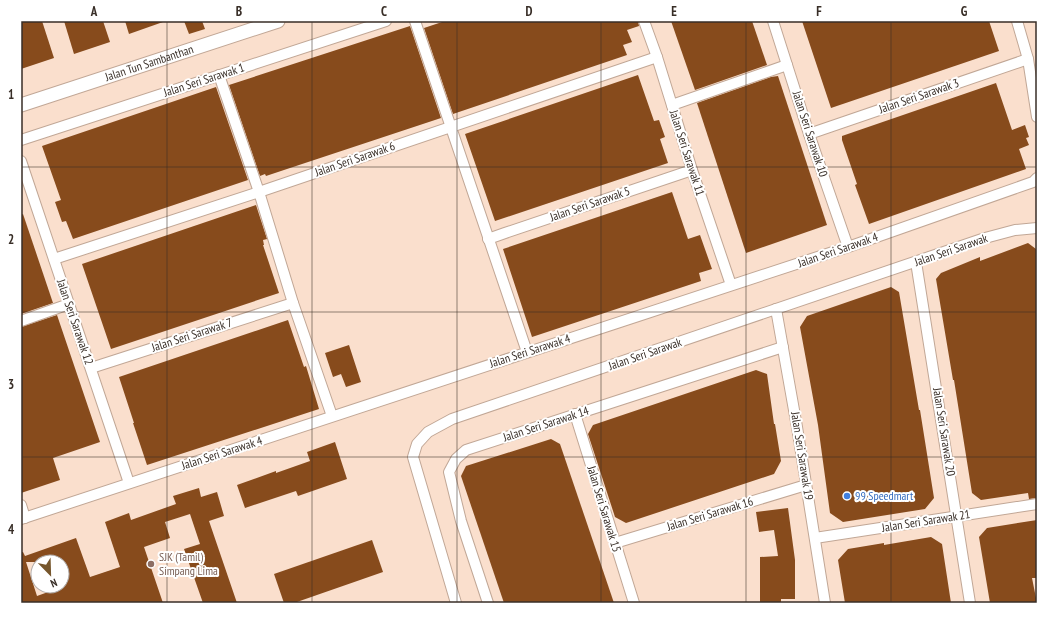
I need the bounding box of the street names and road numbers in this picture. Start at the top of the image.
street label: Jalan Tun Sambanthan [102,41,195,84]
street label: Jalan Seri Sarawak 1 [161,59,246,100]
street label: Jalan Seri Sarawak 3 [876,75,961,117]
street label: Jalan Seri Sarawak 10 [789,88,831,179]
street label: Jalan Seri Sarawak 11 [666,107,708,198]
street label: Jalan Seri Sarawak 6 [312,138,397,180]
street label: Jalan Seri Sarawak 5 [547,183,632,225]
street label: Jalan Seri Sarawak 4 [795,229,880,271]
street label: Jalan Seri Sarawak [911,230,990,269]
street label: Jalan Seri Sarawak 12 [54,276,97,366]
street label: Jalan Seri Sarawak 7 [149,314,234,355]
street label: Jalan Seri Sarawak 4 [487,330,573,371]
street label: Jalan Seri Sarawak [605,334,684,373]
street label: Jalan Seri Sarawak 20 [930,386,959,477]
street label: Jalan Seri Sarawak 14 [500,402,591,445]
street label: Jalan Seri Sarawak 19 [788,410,817,501]
street label: Jalan Seri Sarawak 4 [179,432,265,473]
street label: Jalan Seri Sarawak 15 [584,463,625,554]
street label: Jalan Seri Sarawak 16 [664,493,755,534]
street label: Jalan Seri Sarawak 21 [880,506,971,535]

